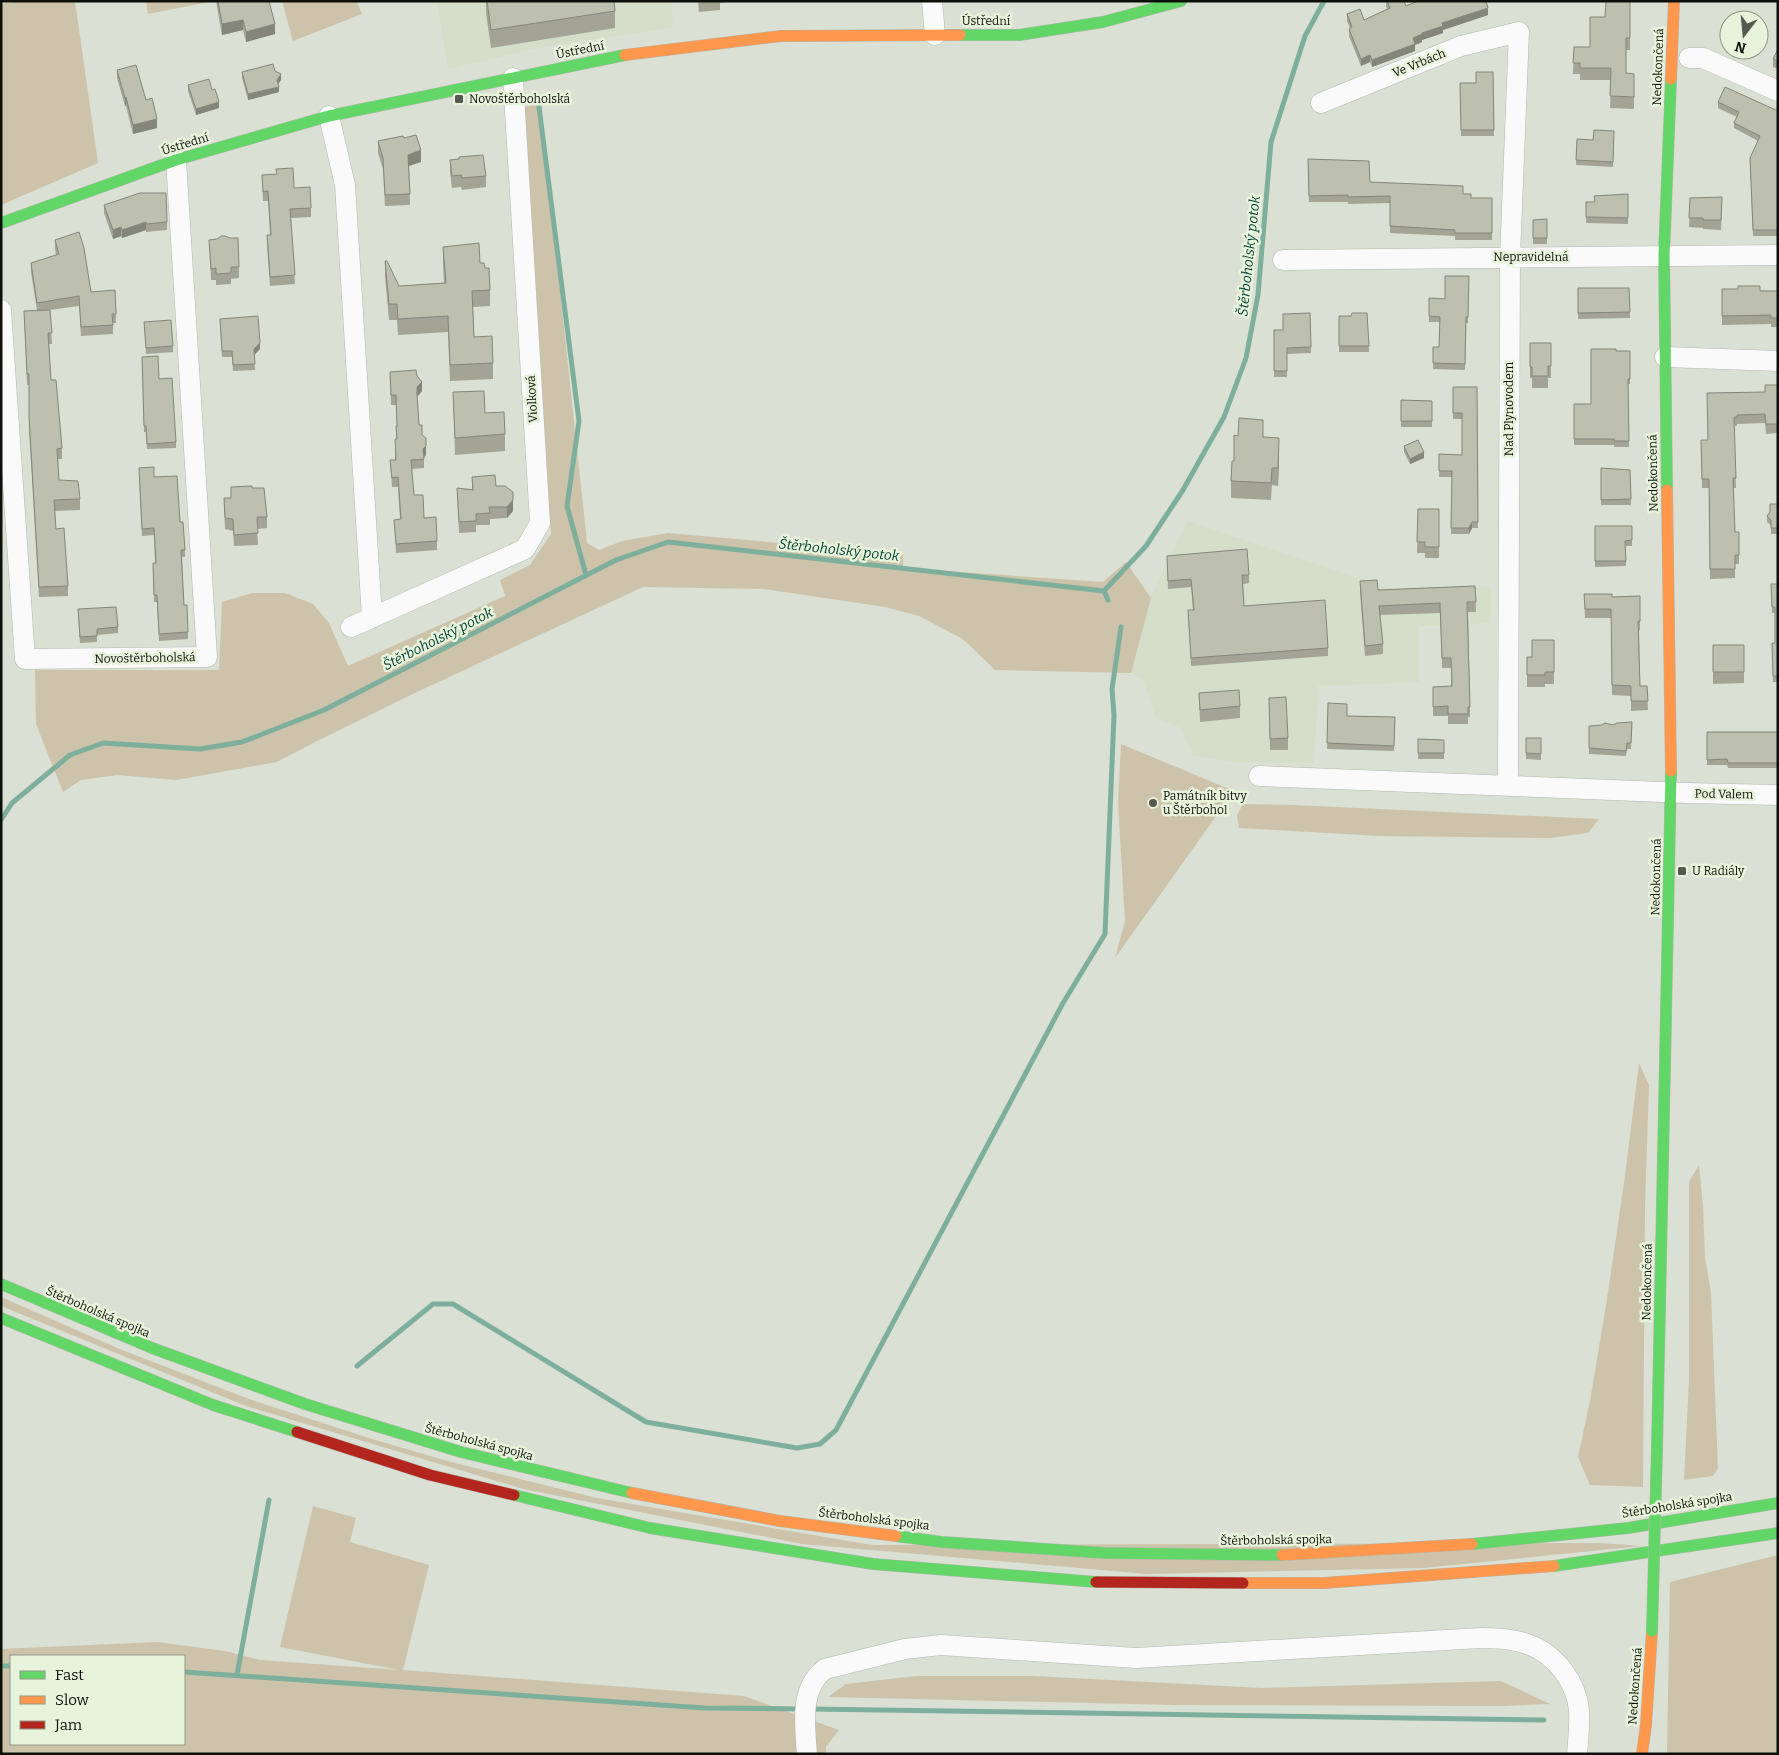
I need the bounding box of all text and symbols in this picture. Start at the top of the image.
north arrow [1719,10,1769,60]
street label: Ústřední [962,13,1011,28]
street label: Nedokončená [1650,28,1666,106]
street label: Ústřední [555,37,606,62]
text: N [1733,37,1748,57]
street label: Ve Vrbách [1390,46,1448,80]
place label: Novoštěrboholská [469,92,571,106]
marker: Novoštěrboholská [453,93,465,105]
street label: Ústřední [159,129,211,158]
water label: Štěrboholský potok [1233,194,1264,317]
street label: Nepravidelná [1493,250,1569,264]
street label: Nad Plynovodem [1502,361,1516,456]
street label: Violková [524,375,540,423]
street label: Nedokončená [1645,434,1661,512]
water label: Štěrboholský potok [778,534,901,565]
water label: Štěrboholský potok [380,603,496,674]
street label: Novoštěrboholská [94,650,196,666]
street label: Pod Valem [1695,786,1754,802]
place label: Památník bitvy u Štěrbohol [1163,789,1248,817]
marker: Památník bitvy u Štěrbohol [1147,797,1159,809]
street label: Nedokončená [1648,838,1664,916]
place label: U Radiály [1692,864,1745,878]
marker: U Radiály [1676,865,1688,877]
street label: Nedokončená [1639,1243,1655,1321]
street label: Štěrboholská spojka [44,1283,153,1340]
street label: Štěrboholská spojka [423,1420,535,1463]
street label: Štěrboholská spojka [1621,1488,1734,1521]
street label: Štěrboholská spojka [818,1504,931,1533]
street label: Štěrboholská spojka [1220,1531,1332,1548]
street label: Nedokončená [1625,1646,1645,1725]
legend [10,1655,185,1745]
text: Fast [55,1666,84,1684]
text: Slow [55,1691,90,1709]
text: Jam [54,1716,83,1734]

